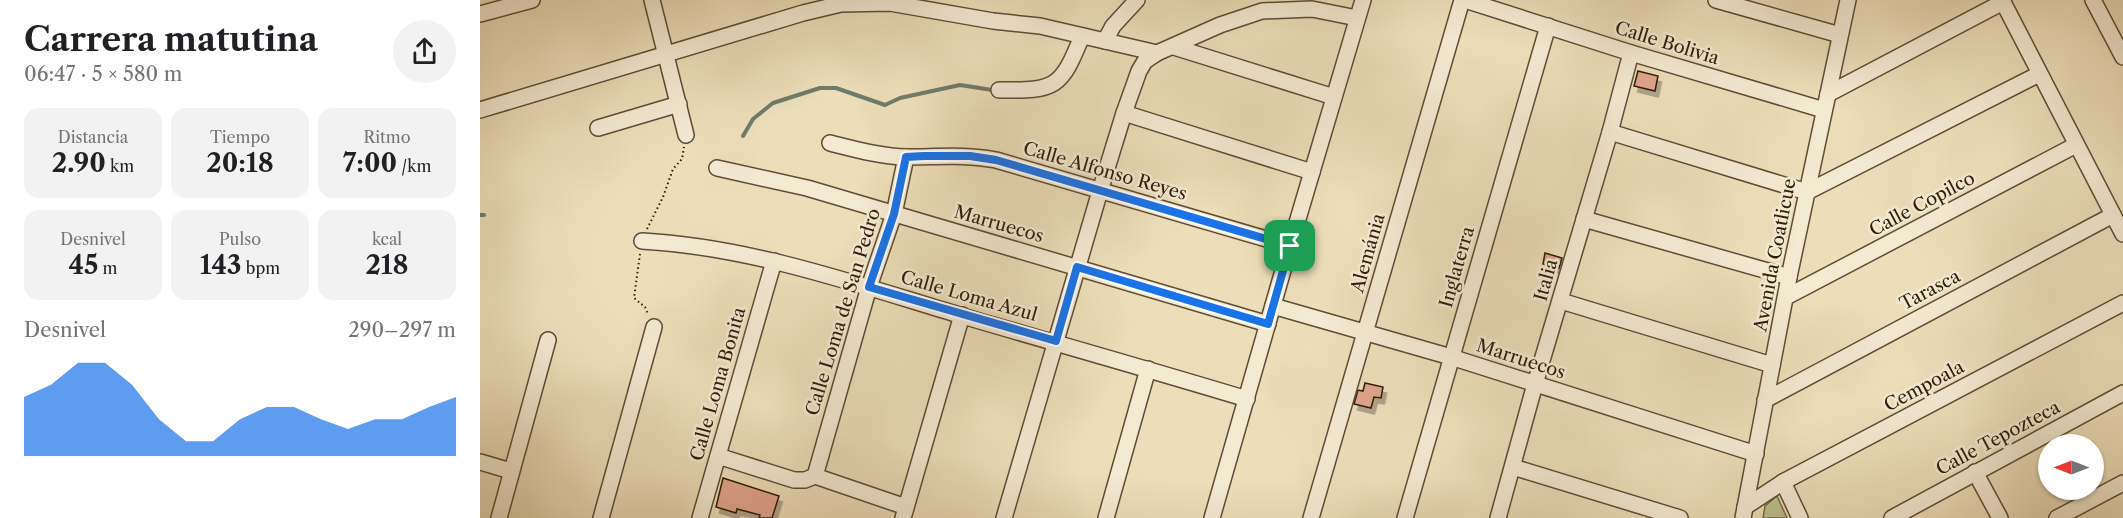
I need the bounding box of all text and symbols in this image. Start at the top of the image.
street label: Calle Bolivia [1612,17,1722,69]
text: Carrera matutina [24,19,318,60]
button: share [393,20,456,83]
text: 06:47 · 5 × 580 m [24,62,182,86]
text: Distancia [58,127,128,147]
text: Tiempo [210,127,270,147]
text: Ritmo [364,127,410,147]
street label: Calle Alfonso Reyes [1021,137,1189,205]
text: 2.90 [52,147,106,179]
text: 20:18 [206,147,274,179]
text: 7:00 [343,147,397,179]
text: km [106,156,134,176]
text: /km [397,156,431,176]
street label: Calle Copilco [1866,167,1978,241]
street label: Avenida Coatlicue [1749,177,1801,334]
street label: Marruecos [952,201,1046,247]
street label: Calle Loma de San Pedro [801,206,885,418]
street label: Alemánia [1346,210,1390,296]
pin [1264,220,1315,271]
street label: Inglaterra [1435,223,1479,310]
text: Desnivel [60,229,126,249]
text: Pulso [219,229,261,249]
text: kcal [372,229,402,249]
icon: arrive [1273,229,1306,262]
text: 45 [69,249,98,281]
text: 143 [200,249,242,281]
text: 218 [365,249,409,281]
street label: Italia [1530,256,1563,304]
text: m [98,258,117,278]
text: bpm [242,258,280,278]
street label: Tarasca [1896,265,1964,315]
street label: Calle Loma Azul [898,266,1040,326]
street label: Calle Loma Bonita [686,304,751,463]
text: Desnivel [24,318,106,342]
text: 290–297 m [348,318,456,342]
street label: Marruecos [1474,334,1568,384]
street label: Cempoala [1880,356,1968,416]
street label: Calle Tepozteca [1932,396,2064,480]
north arrow [2038,434,2104,500]
map controls [2038,434,2104,500]

